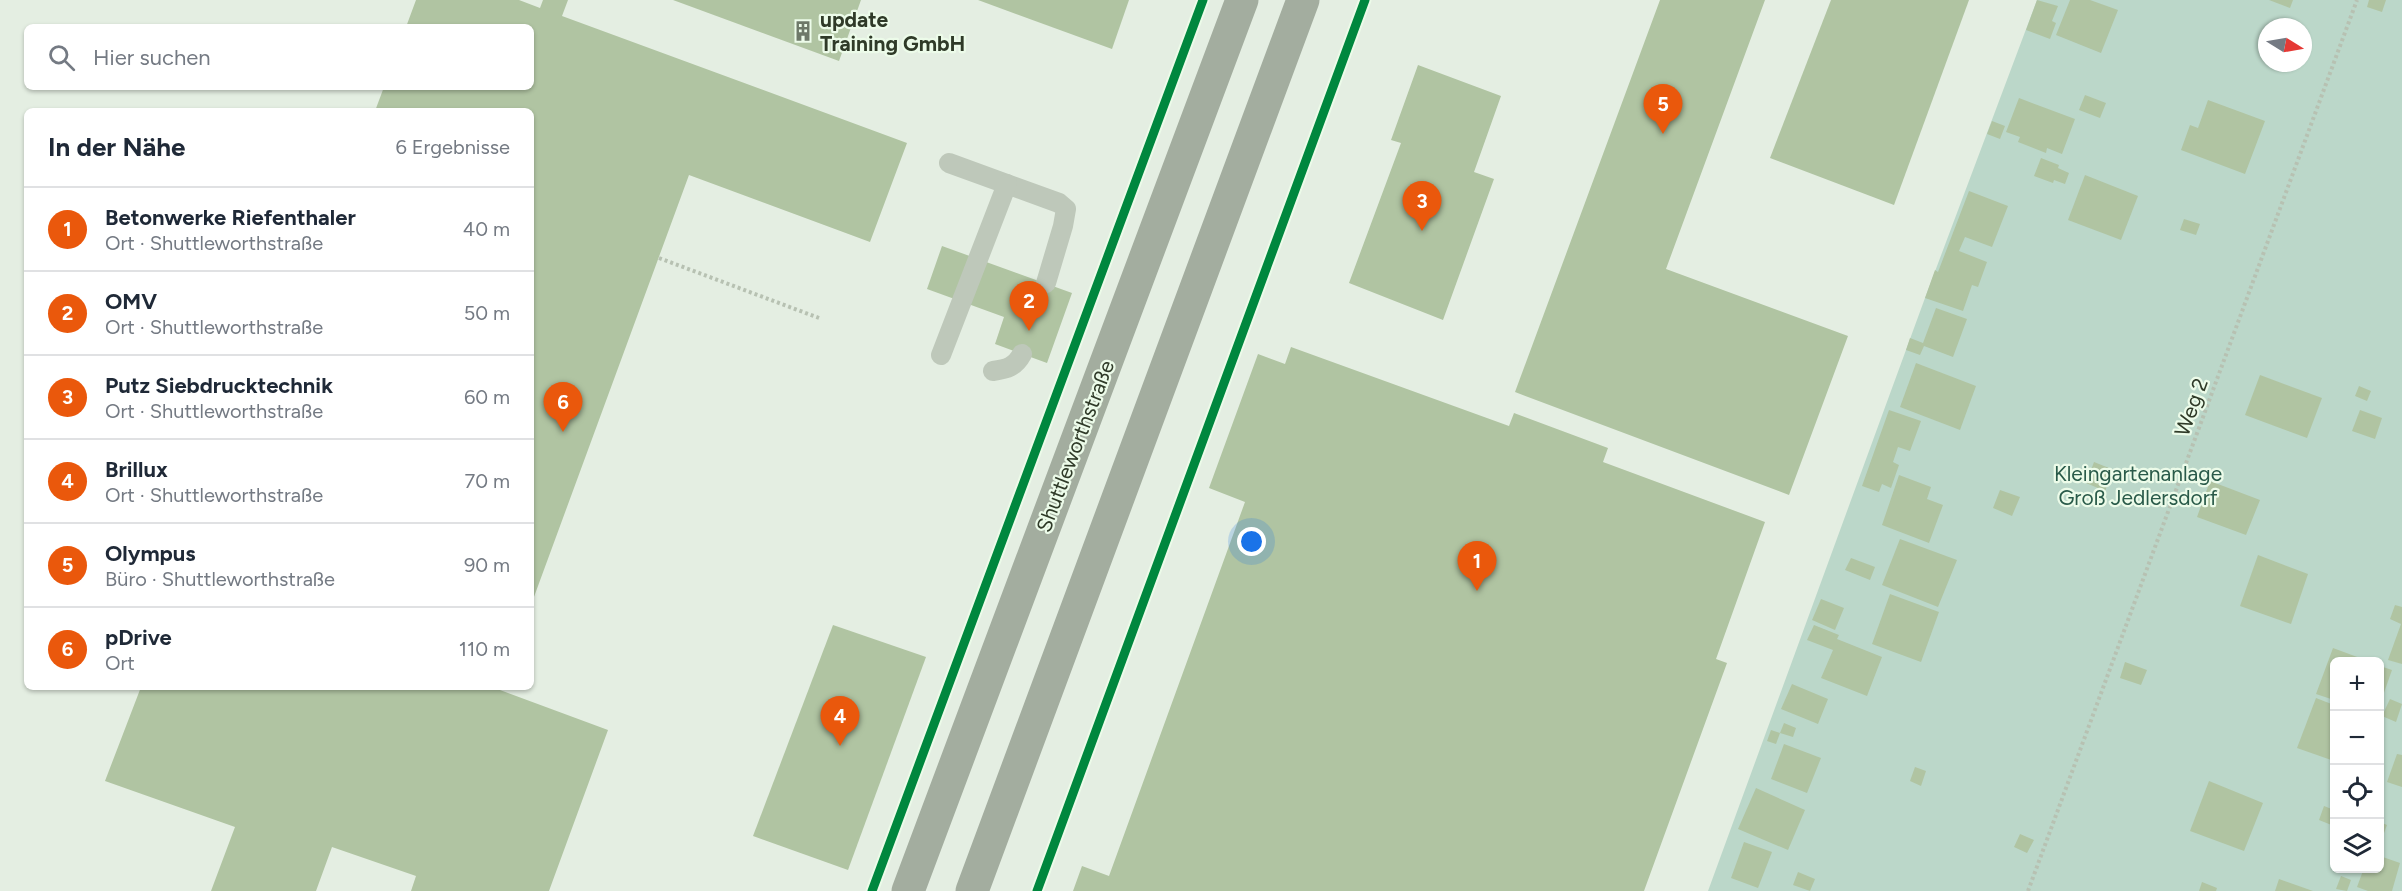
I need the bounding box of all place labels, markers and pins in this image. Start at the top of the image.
place label: update Training GmbH [820,7,965,56]
building icon: update Training GmbH [791,19,815,43]
pin: 5 [1644,84,1682,134]
pin: 3 [1402,182,1442,231]
pin: 2 [1010,282,1048,331]
pin: 6 [544,382,582,432]
pin: 1 [1458,542,1496,591]
pin: 4 [820,696,860,746]

